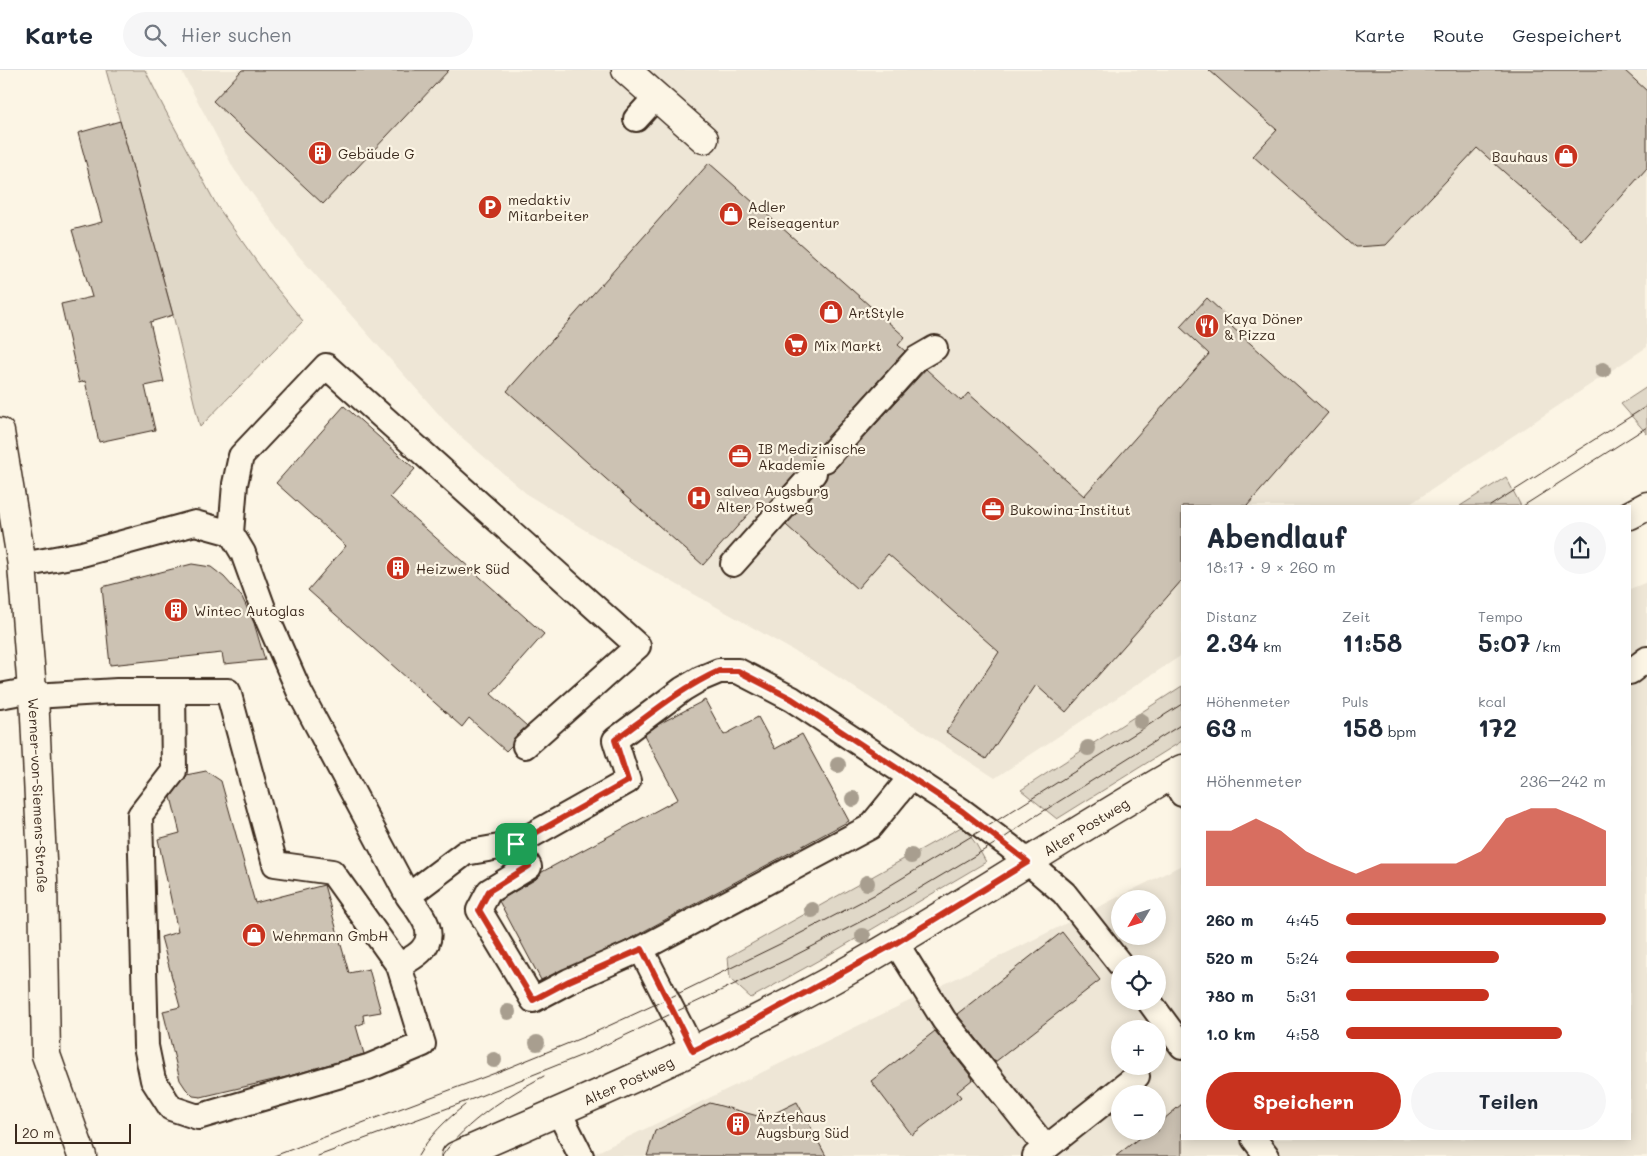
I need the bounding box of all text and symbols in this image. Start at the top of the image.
search box [123,12,473,57]
text: Karte [25,19,93,50]
icon: search [141,21,169,49]
text: Hier suchen [181,22,292,47]
text: Karte [1355,23,1405,47]
text: Route [1433,23,1484,47]
text: Gespeichert [1512,23,1622,47]
building icon: Gebäude G [307,140,333,166]
shop icon: Bauhaus [1553,143,1579,169]
place label: Gebäude G [338,144,415,163]
place label: Bauhaus [1492,147,1548,166]
place label: medaktiv Mitarbeiter [508,190,589,225]
parking icon: medaktiv Mitarbeiter [477,194,503,220]
place label: Adler Reiseagentur [748,197,840,232]
shop icon: Adler Reiseagentur [718,201,744,227]
shop icon: ArtStyle [818,299,844,325]
place label: ArtStyle [848,303,904,322]
place label: Kaya Döner & Pizza [1224,309,1303,344]
restaurant icon: Kaya Döner & Pizza [1194,313,1220,339]
supermarket icon: Mix Markt [783,332,809,358]
place label: Mix Markt [814,336,882,355]
place label: IB Medizinische Akademie [758,439,866,474]
office icon: IB Medizinische Akademie [727,443,753,469]
place label: salvea Augsburg Alter Postweg [716,481,828,516]
hospital icon: salvea Augsburg Alter Postweg [686,485,712,511]
office icon: Bukowina-Institut [980,496,1006,522]
place label: Bukowina-Institut [1010,500,1131,519]
text: Abendlauf [1206,519,1347,555]
button: share [1554,522,1606,574]
building icon: Heizwerk Süd [385,555,411,581]
text: 18:17 · 9 × 260 m [1206,556,1336,577]
place label: Heizwerk Süd [416,559,510,578]
building icon: Wintec Autoglas [163,597,189,623]
place label: Wintec Autoglas [194,601,305,620]
text: Distanz [1206,607,1257,626]
text: Zeit [1342,607,1371,626]
text: Tempo [1478,607,1523,626]
text: 2.34 [1206,626,1259,658]
text: 11:58 [1342,626,1402,658]
text: 5:07 [1478,626,1531,658]
text: km [1259,637,1282,656]
text: /km [1531,637,1561,656]
text: Höhenmeter [1206,692,1290,711]
text: Puls [1342,692,1369,711]
text: kcal [1478,692,1506,711]
street label: Werner-von-Siemens-Straße [25,697,53,893]
text: 63 [1206,711,1236,743]
text: 158 [1342,711,1383,743]
text: 172 [1478,711,1517,743]
text: m [1236,722,1252,741]
text: bpm [1383,722,1416,741]
text: Höhenmeter [1206,770,1302,791]
text: 236–242 m [1520,770,1606,791]
street label: Alter Postweg [1039,793,1132,860]
pin [495,823,537,865]
icon: arrive [502,830,530,858]
north arrow [1111,890,1166,945]
map controls [1111,890,1166,1140]
text: 260 m [1206,909,1253,930]
text: 4:45 [1286,909,1319,930]
shop icon: Wehrmann GmbH [241,922,267,948]
place label: Wehrmann GmbH [272,926,388,945]
text: 520 m [1206,947,1253,968]
text: 5:24 [1286,947,1319,968]
button: locate [1111,955,1166,1010]
text: 780 m [1206,985,1254,1006]
text: 5:31 [1286,985,1317,1006]
button: + [1111,1020,1166,1075]
text: 1.0 km [1206,1023,1255,1044]
text: 4:58 [1286,1023,1319,1044]
street label: Alter Postweg [580,1052,676,1109]
button: Speichern [1206,1072,1401,1130]
button: Teilen [1411,1072,1606,1130]
button: − [1111,1085,1166,1140]
place label: Ärztehaus Augsburg Süd [756,1107,849,1142]
building icon: Ärztehaus Augsburg Süd [725,1111,751,1137]
scale bar [15,1121,131,1144]
text: 20 m [22,1123,54,1142]

